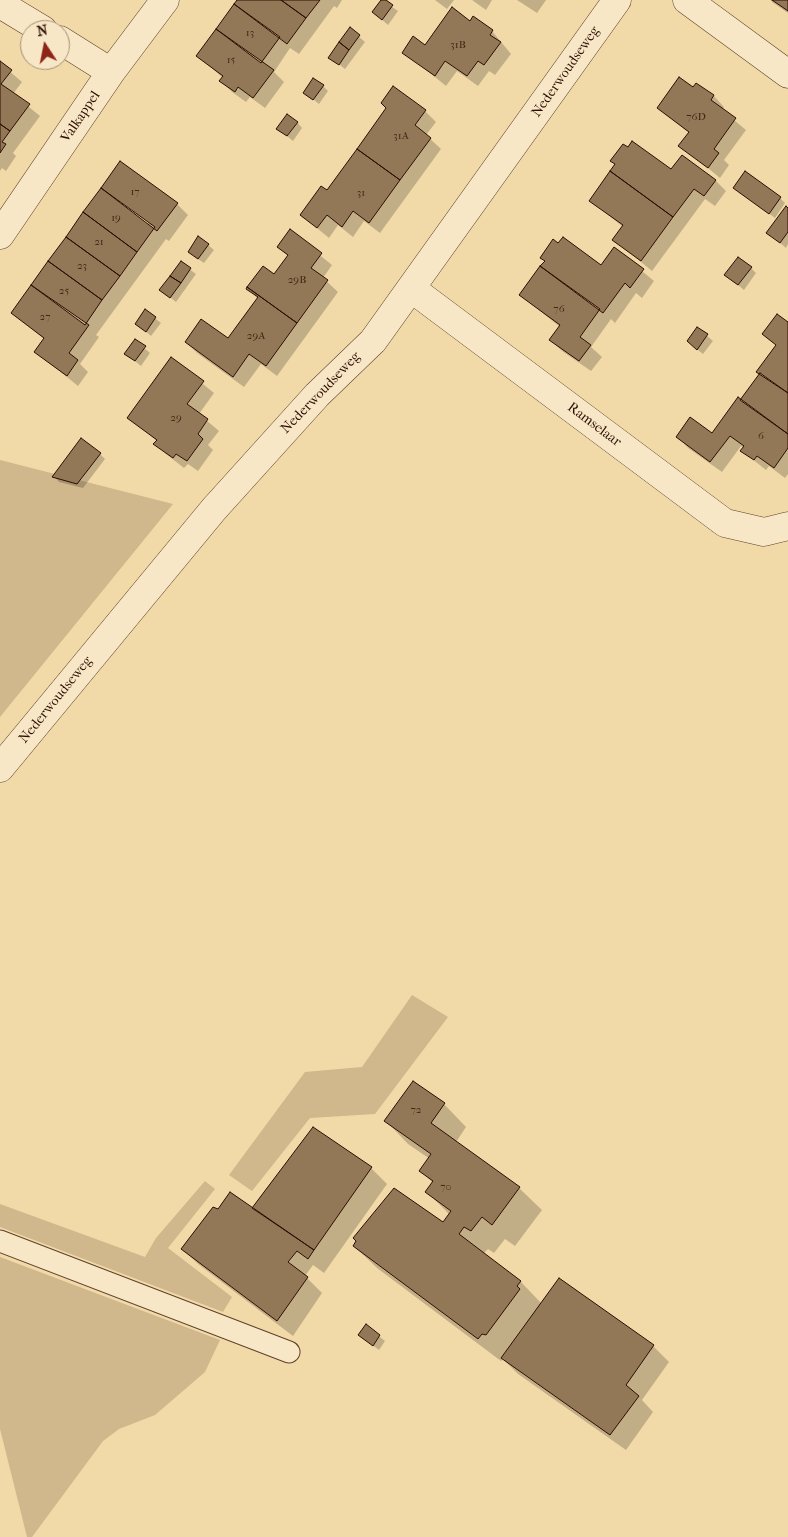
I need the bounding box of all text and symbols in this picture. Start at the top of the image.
north arrow [20,20,70,70]
text: N [35,21,49,40]
street label: Nederwoudseweg [528,23,604,121]
house number: 13 [246,26,254,40]
house number: 31B [450,38,466,52]
house number: 15 [227,53,235,67]
street label: Valkappel [58,88,104,146]
house number: 76D [686,110,706,124]
house number: 31A [393,129,409,143]
house number: 17 [130,185,140,199]
house number: 31 [357,186,365,200]
house number: 19 [111,211,121,225]
house number: 21 [94,235,104,249]
house number: 23 [77,259,87,273]
house number: 29B [288,273,306,287]
house number: 25 [59,284,69,298]
house number: 76 [553,302,565,316]
house number: 27 [40,310,50,324]
house number: 29A [247,329,265,343]
street label: Nederwoudseweg [278,349,364,437]
street label: Ramselaar [564,399,624,451]
house number: 29 [170,411,182,425]
house number: 6 [758,429,764,443]
street label: Nederwoudseweg [16,653,96,747]
house number: 72 [411,1103,421,1117]
house number: 70 [440,1180,452,1194]

